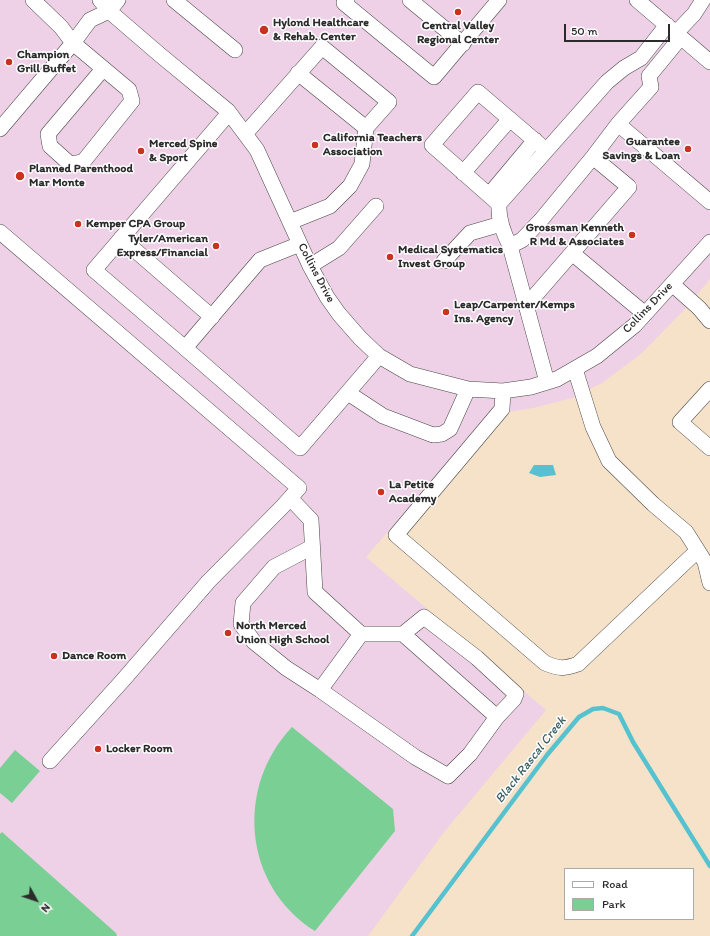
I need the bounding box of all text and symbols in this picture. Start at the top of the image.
marker: Central Valley Regional Center [453,7,463,17]
place label: Hylond Healthcare & Rehab. Center [273,16,369,44]
scale bar [566,16,672,42]
place label: Central Valley Regional Center [417,19,499,47]
marker: Hylond Healthcare & Rehab. Center [258,24,270,36]
text: 50 m [571,24,597,38]
place label: Champion Grill Buffet [17,48,76,76]
marker: Champion Grill Buffet [4,57,14,67]
place label: California Teachers Association [323,131,422,159]
place label: Guarantee Savings & Loan [603,135,680,163]
place label: Merced Spine & Sport [149,137,218,165]
marker: California Teachers Association [310,140,320,150]
marker: Guarantee Savings & Loan [683,144,693,154]
marker: Merced Spine & Sport [136,146,146,156]
place label: Planned Parenthood Mar Monte [29,162,133,190]
marker: Planned Parenthood Mar Monte [14,170,26,182]
place label: Kemper CPA Group [86,217,185,231]
marker: Kemper CPA Group [73,219,83,229]
place label: Grossman Kenneth R Md & Associates [526,221,624,249]
marker: Grossman Kenneth R Md & Associates [627,230,637,240]
place label: Tyler/American Express/Financial [117,232,208,260]
marker: Tyler/American Express/Financial [211,241,221,251]
street label: Collins Drive [294,241,338,305]
place label: Medical Systematics Invest Group [398,243,503,271]
marker: Medical Systematics Invest Group [385,252,395,262]
street label: Collins Drive [620,279,676,337]
place label: Leap/Carpenter/Kemps Ins. Agency [454,298,575,326]
marker: Leap/Carpenter/Kemps Ins. Agency [441,307,451,317]
place label: La Petite Academy [389,478,436,506]
marker: La Petite Academy [376,487,386,497]
place label: North Merced Union High School [236,619,330,647]
marker: North Merced Union High School [223,628,233,638]
place label: Dance Room [62,649,126,663]
marker: Dance Room [49,651,59,661]
water label: Black Rascal Creek [492,713,570,807]
place label: Locker Room [106,742,173,756]
marker: Locker Room [93,744,103,754]
legend [564,868,694,920]
text: Road [602,877,628,891]
north arrow [16,880,56,920]
text: Park [602,897,626,911]
text: N [38,901,53,915]

